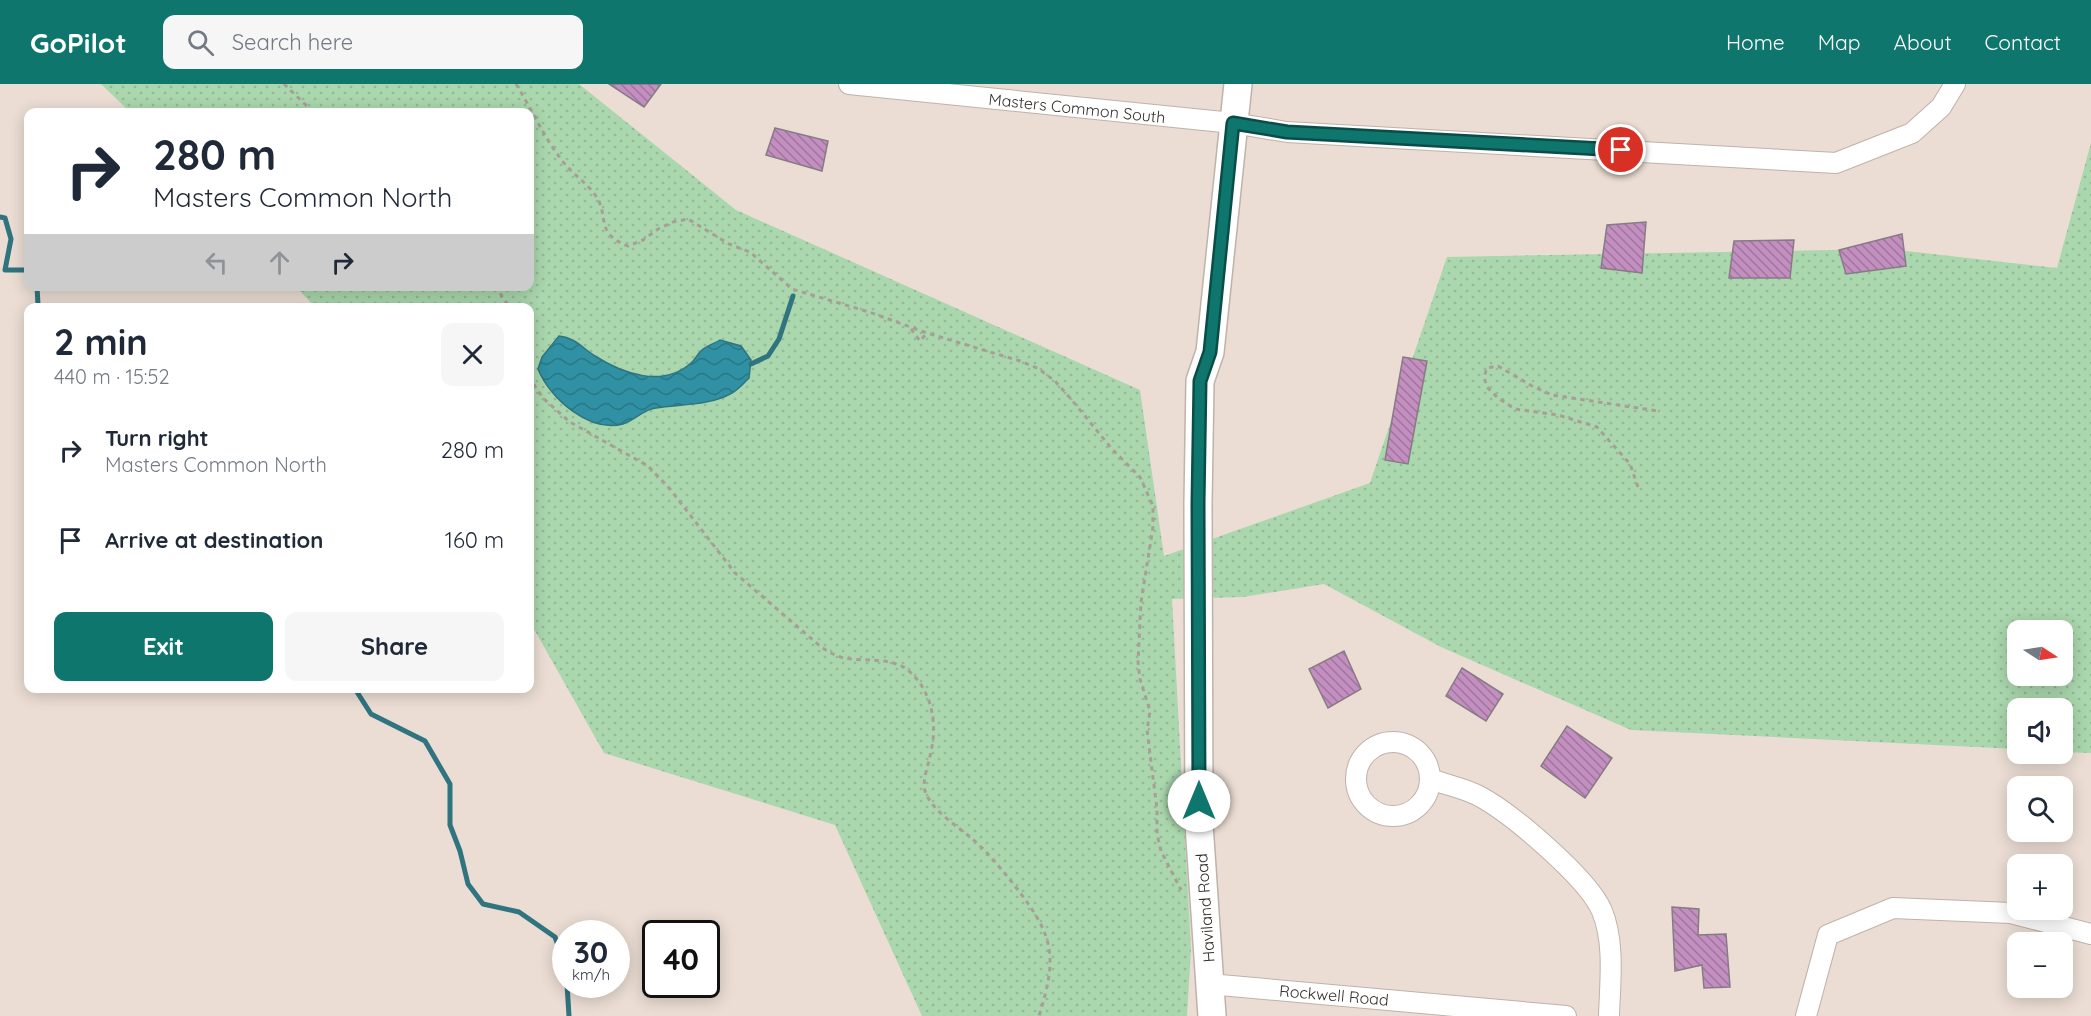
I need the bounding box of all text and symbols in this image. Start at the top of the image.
search box [163,15,583,69]
text: GoPilot [30,25,127,60]
icon: search [184,26,217,59]
text: Search here [232,28,353,56]
text: Home [1726,29,1785,55]
text: Map [1818,29,1861,55]
text: About [1894,29,1952,55]
text: Contact [1985,29,2061,55]
street label: Masters Common South [988,89,1166,127]
pin [1595,124,1646,175]
text: 280 m [153,128,276,181]
icon: right [54,132,132,210]
icon: arrive [1604,133,1637,166]
text: Masters Common North [153,180,452,214]
icon: left [200,246,233,279]
icon: ahead [263,246,296,279]
icon: right [326,246,359,279]
text: 2 min [54,319,148,364]
button: close [441,323,504,386]
text: 440 m · 15:52 [54,364,170,389]
text: Turn right [105,424,209,452]
icon: right [54,434,87,467]
text: 280 m [441,436,504,464]
text: Masters Common North [105,452,327,477]
icon: arrive [54,524,87,557]
text: Arrive at destination [105,526,323,554]
text: 160 m [445,526,504,554]
button: Exit [54,612,273,681]
button: Share [285,612,504,681]
north arrow [2007,620,2073,686]
map controls [2007,620,2073,998]
button: sound [2007,698,2073,764]
position arrow [1167,769,1231,833]
button: search [2007,776,2073,842]
street label: Haviland Road [1191,853,1219,963]
button: + [2007,854,2073,920]
speed limit sign: 40 [642,920,720,998]
button: − [2007,932,2073,998]
text: 30 [574,933,608,971]
text: km/h [572,965,610,984]
street label: Rockwell Road [1279,980,1389,1010]

